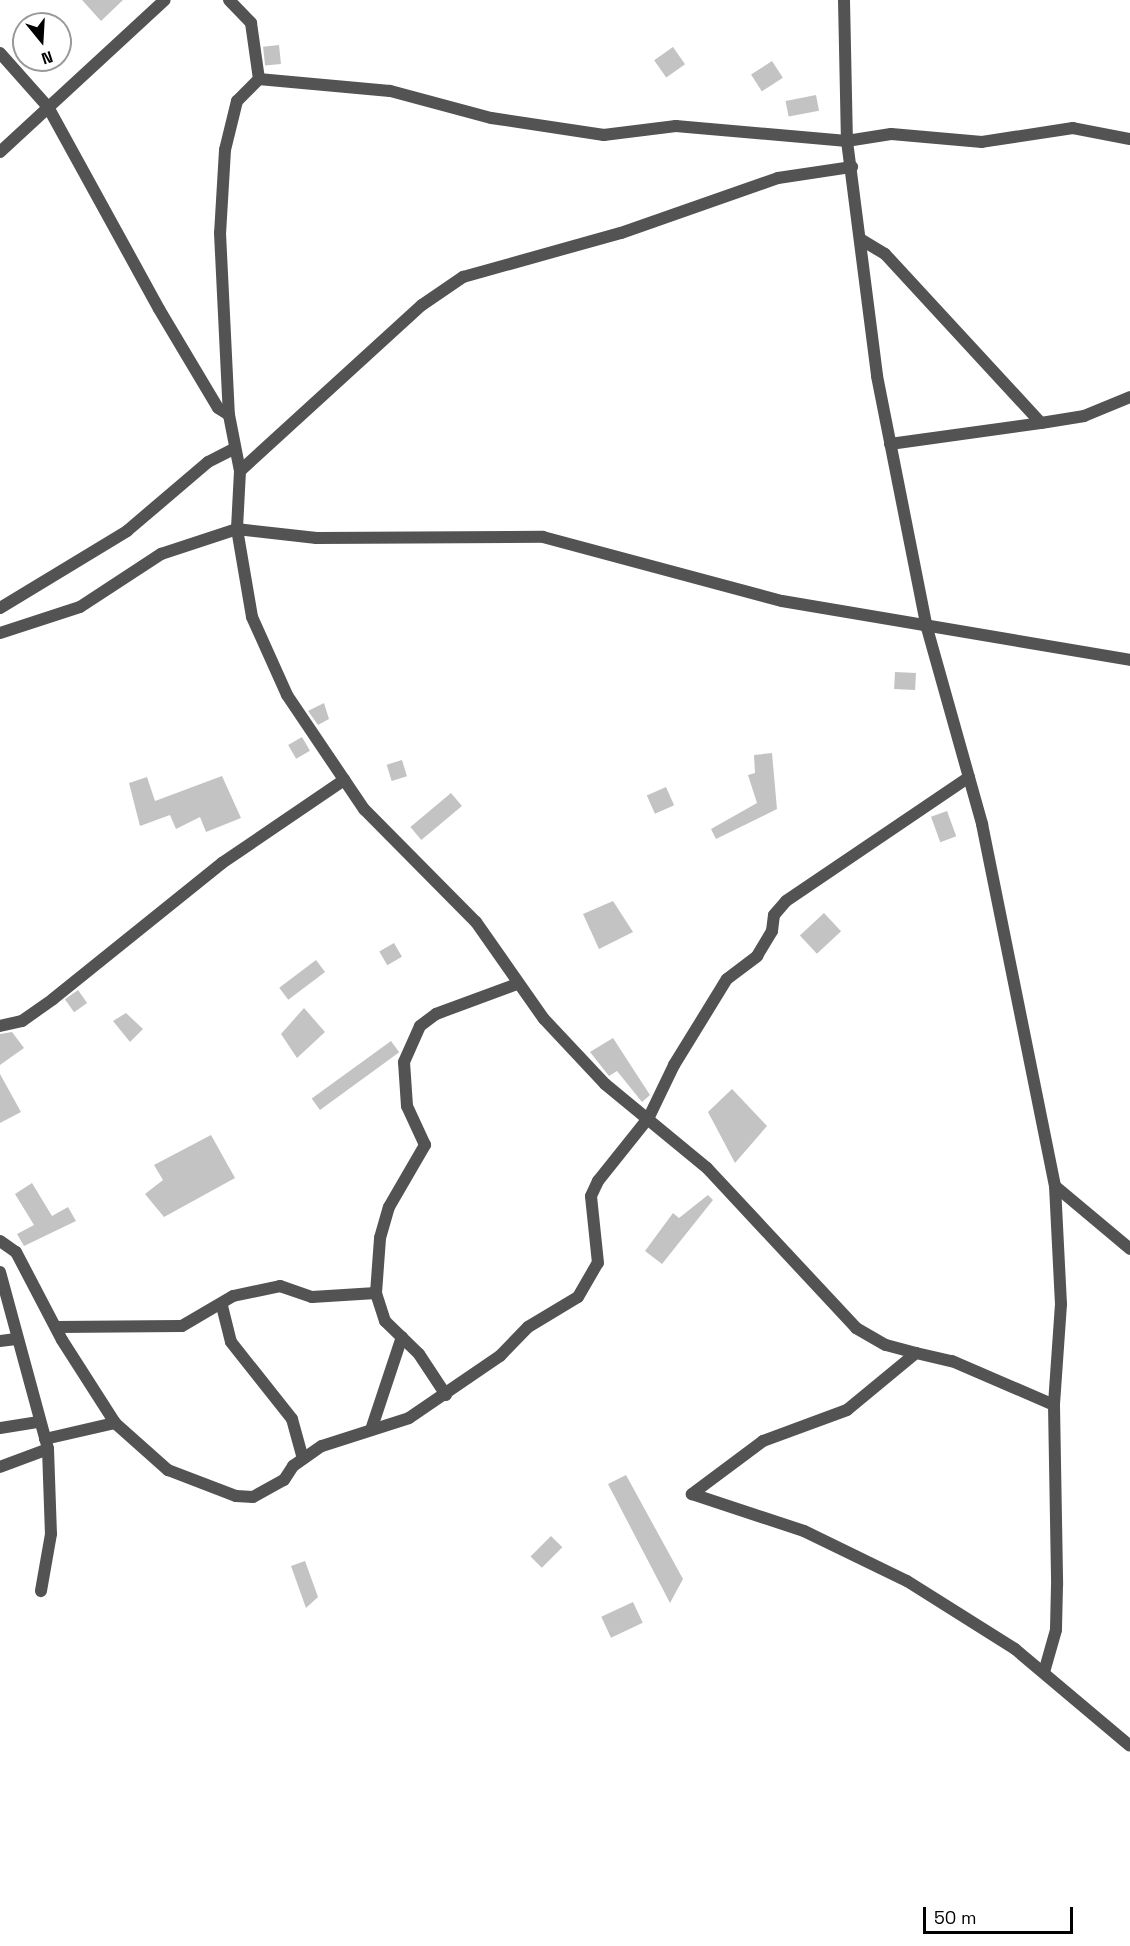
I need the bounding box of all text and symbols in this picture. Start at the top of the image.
north arrow [12,12,72,72]
text: N [39,46,55,69]
scale bar [926,1895,1076,1933]
text: 50 m [934,1906,976,1929]

